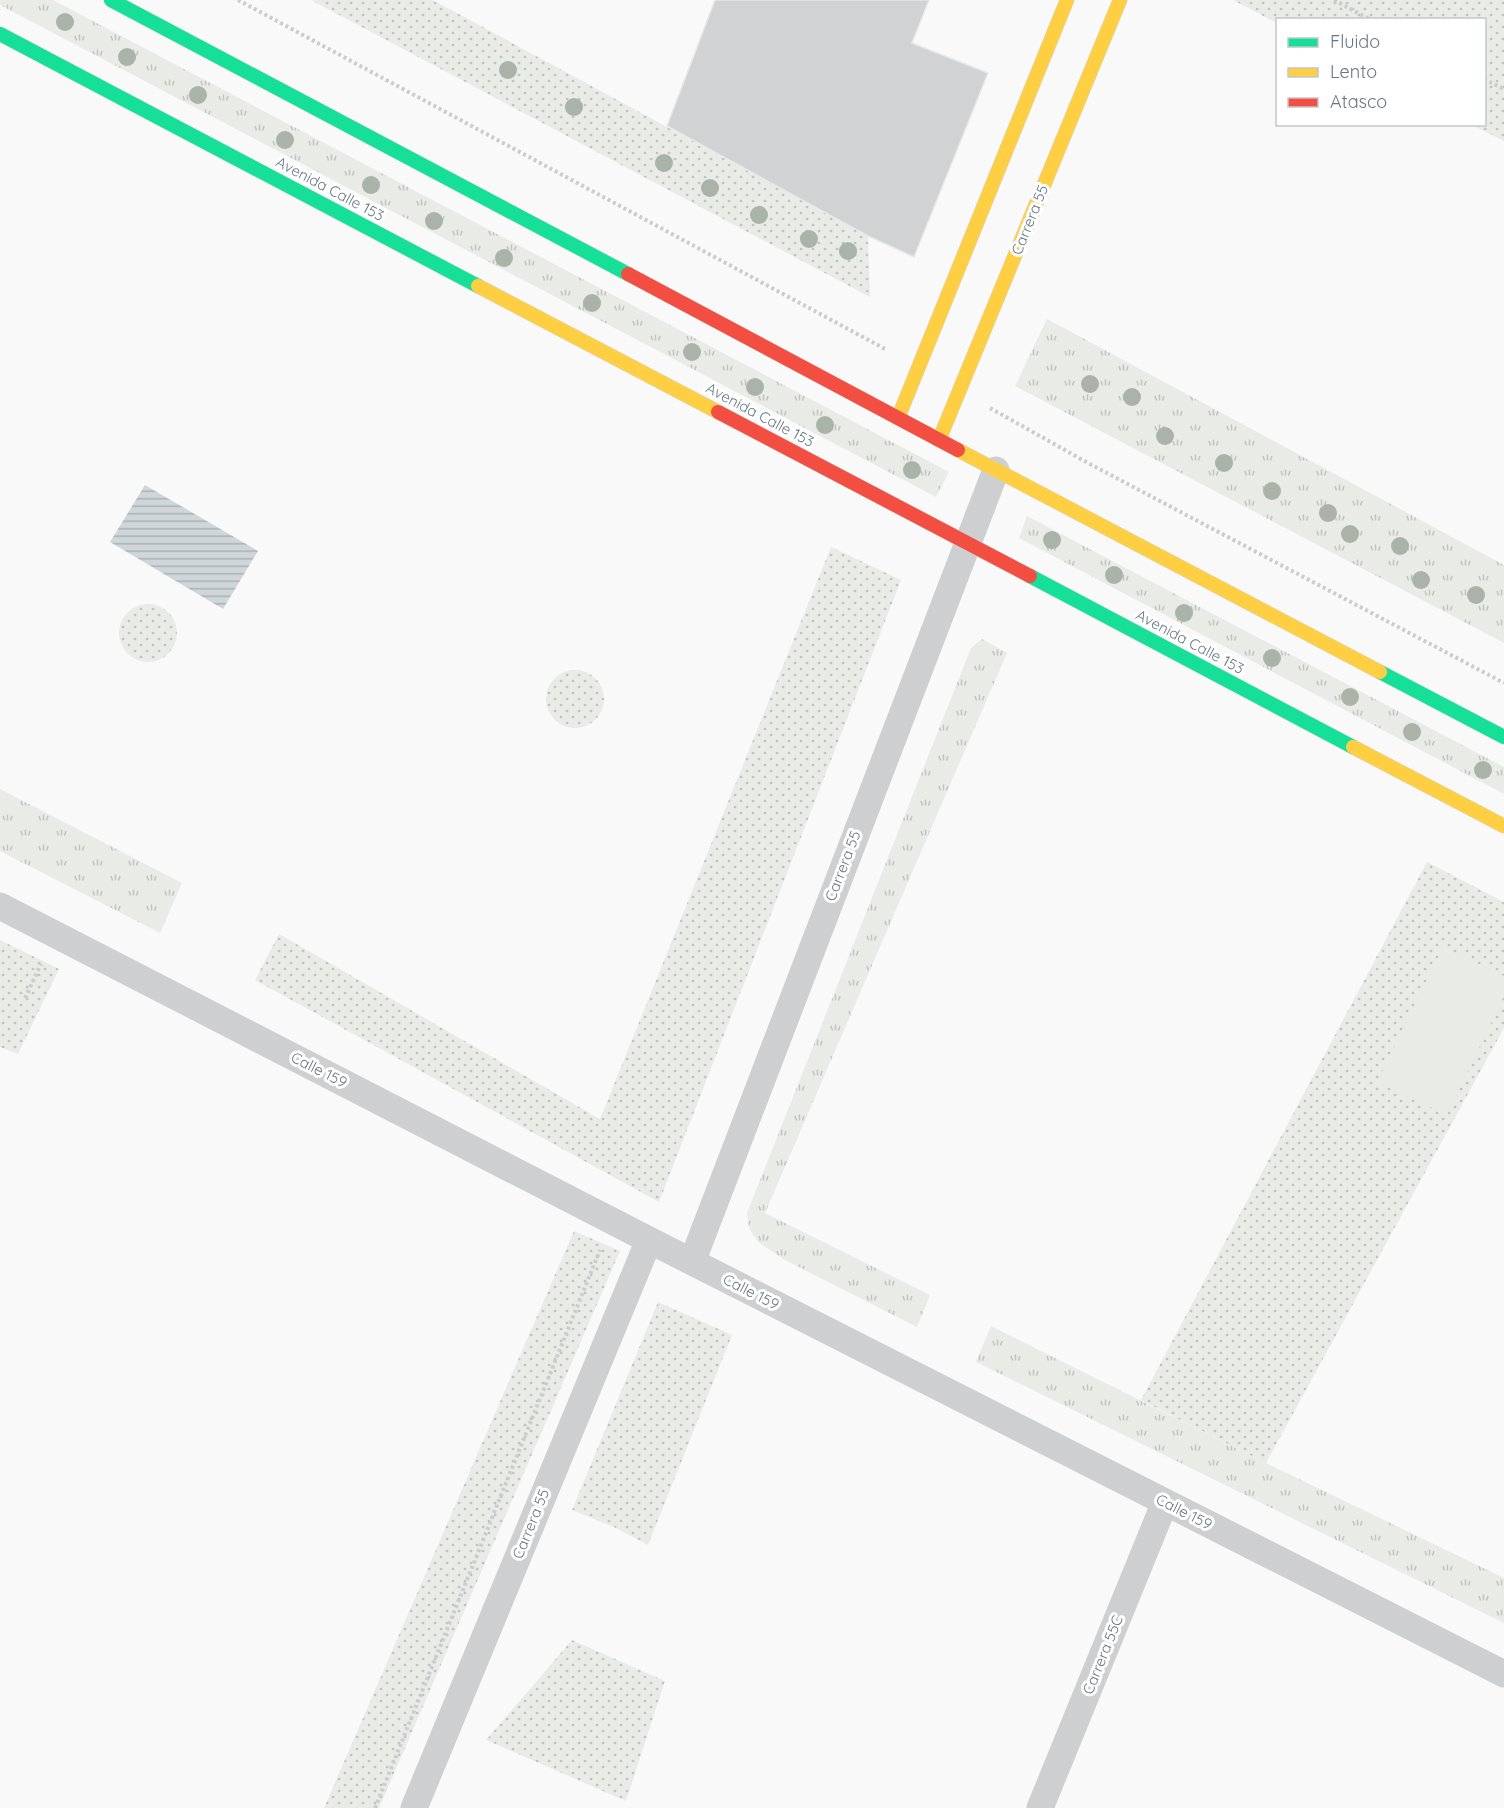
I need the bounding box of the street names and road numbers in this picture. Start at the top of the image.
street label: Avenida Calle 153 [273,152,388,225]
street label: Carrera 55 [1007,182,1052,258]
street label: Avenida Calle 153 [703,378,818,451]
street label: Avenida Calle 153 [1133,605,1248,678]
street label: Carrera 55 [820,828,865,904]
street label: Calle 159 [288,1047,350,1092]
street label: Calle 159 [720,1269,782,1314]
street label: Carrera 55 [508,1486,553,1562]
street label: Calle 159 [1153,1489,1215,1534]
street label: Carrera 55C [1078,1612,1127,1697]

